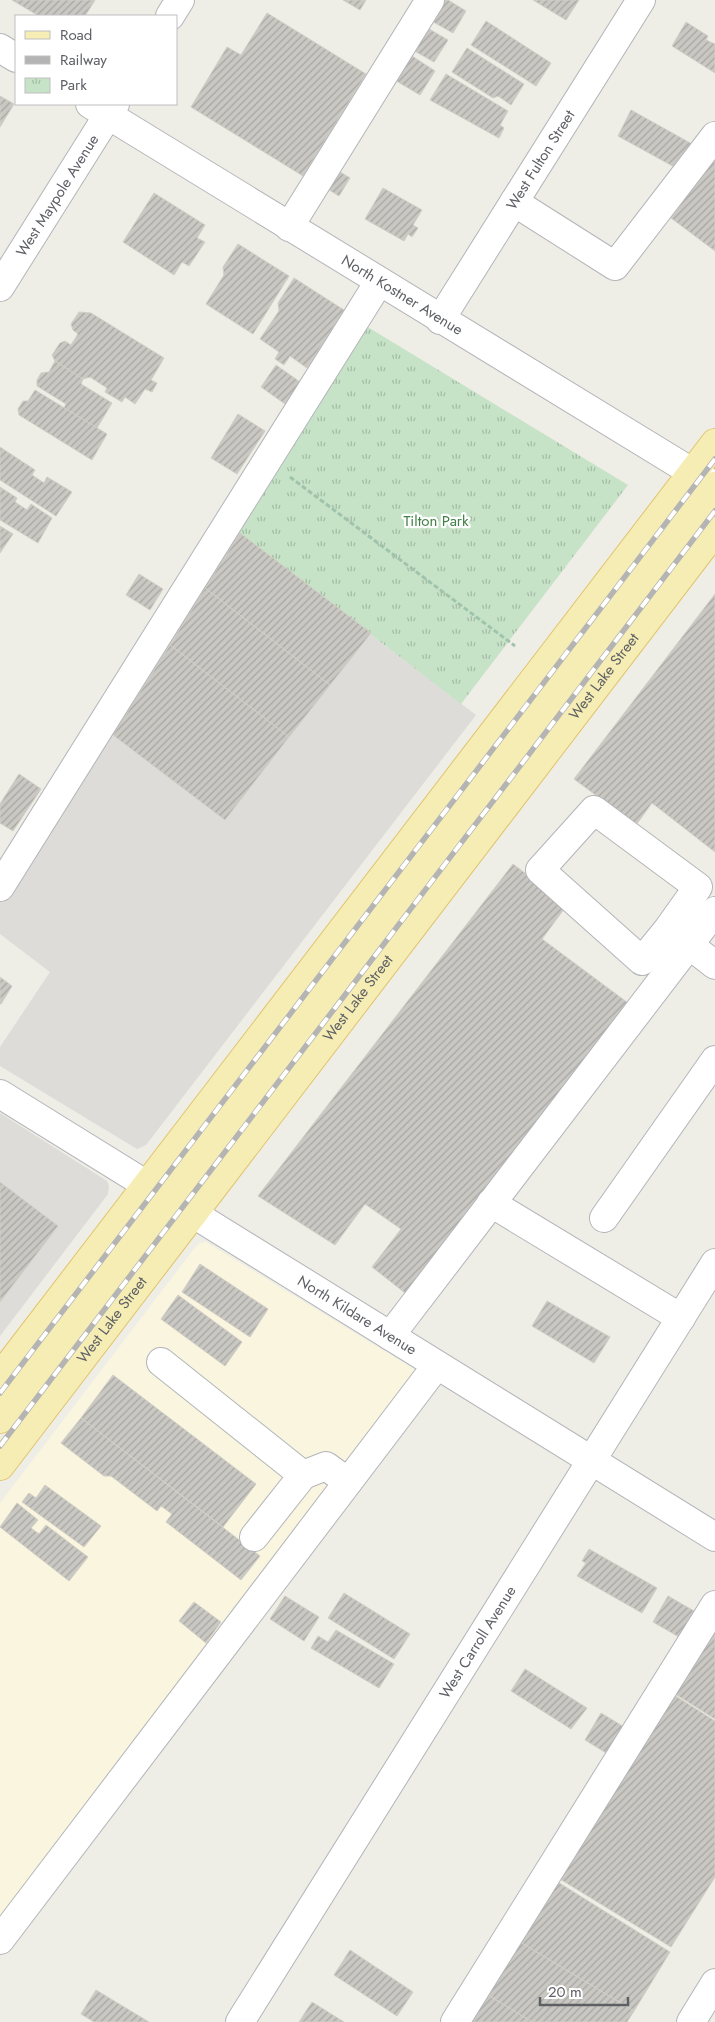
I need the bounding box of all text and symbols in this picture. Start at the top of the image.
legend [15,15,178,105]
text: Road [60,24,92,46]
text: Railway [60,49,107,71]
text: Park [60,74,87,96]
street label: West Fulton Street [501,105,580,214]
street label: West Maypole Avenue [11,130,104,261]
street label: North Kostner Avenue [337,249,467,341]
park label: Tilton Park [403,510,469,532]
street label: West Lake Street [563,628,644,724]
street label: West Lake Street [317,950,398,1046]
street label: North Kildare Avenue [293,1270,421,1361]
street label: West Lake Street [71,1272,152,1368]
street label: West Carroll Avenue [434,1581,521,1703]
scale bar [540,1974,628,2006]
text: 20 m [548,1981,582,2003]

